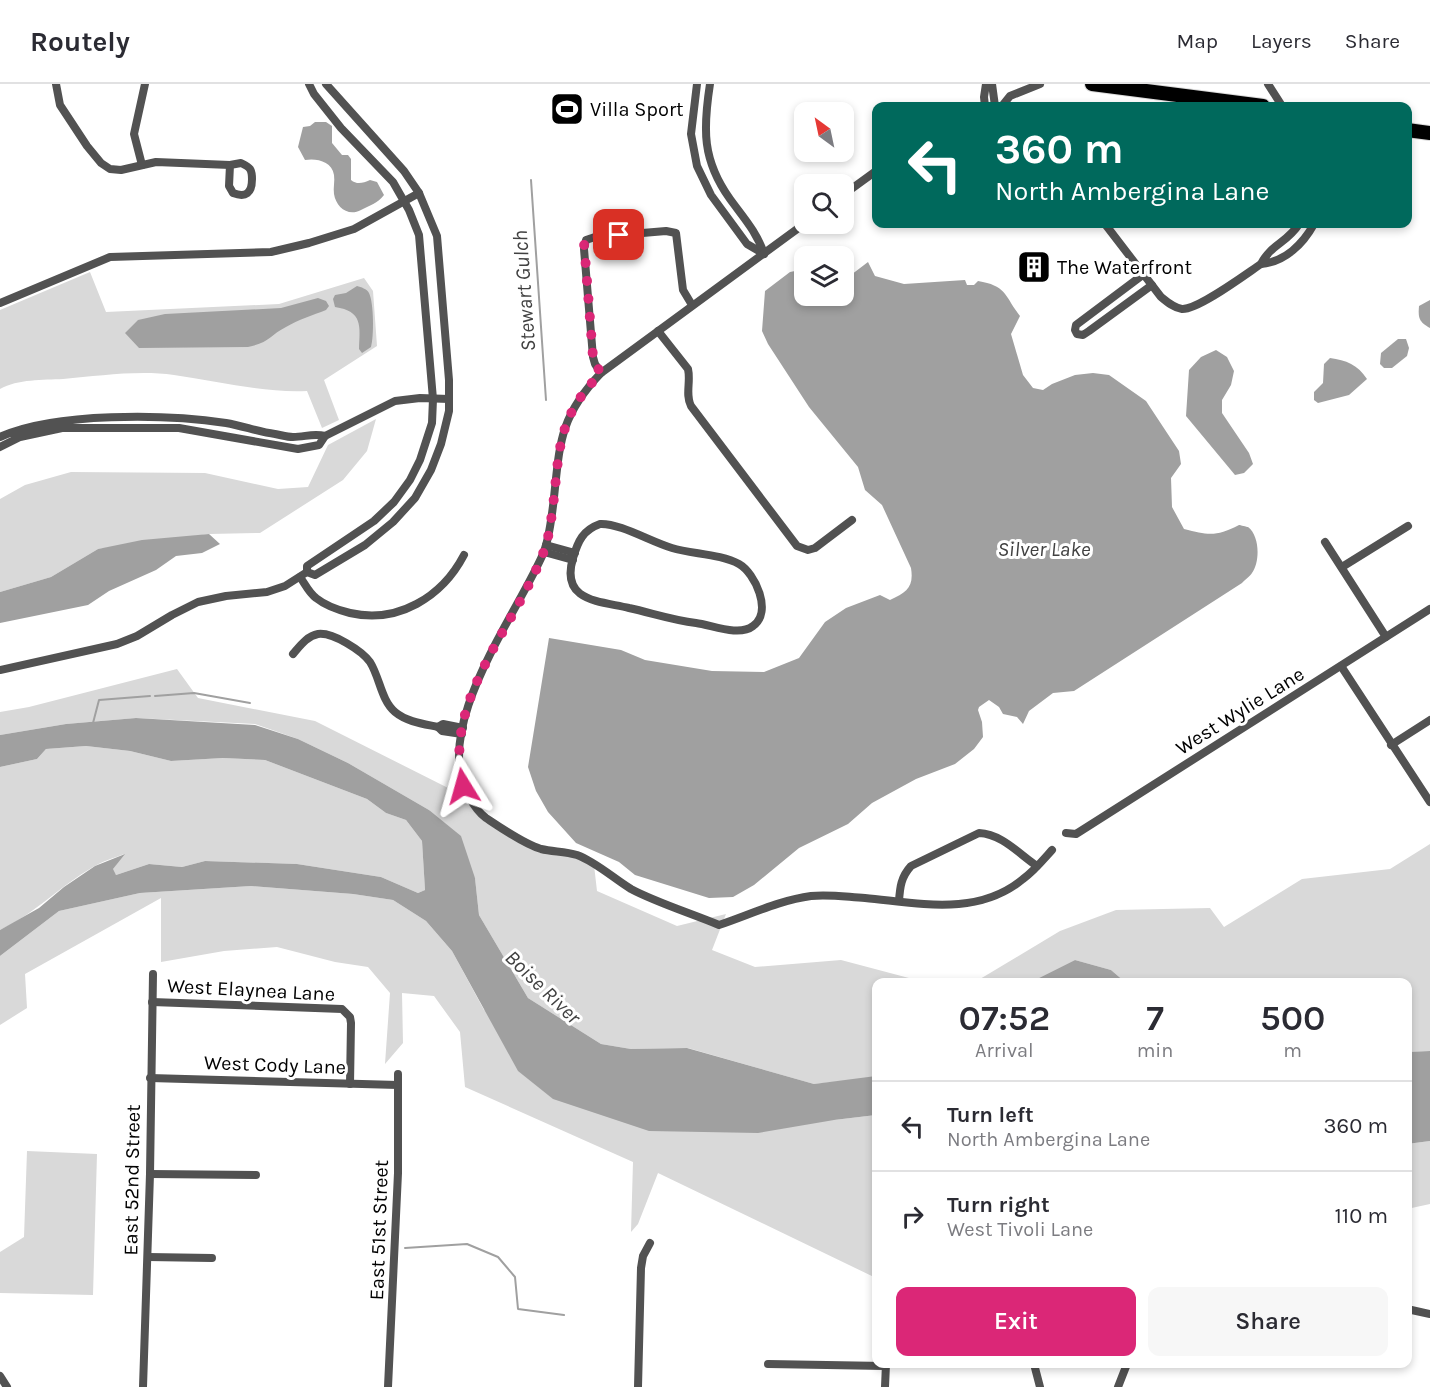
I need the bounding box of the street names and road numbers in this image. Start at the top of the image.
street label: West Wylie Lane [1172,662,1308,760]
street label: West Elaynea Lane [166,974,336,1006]
street label: West Cody Lane [204,1051,346,1079]
street label: East 52nd Street [119,1104,145,1256]
street label: East 51st Street [365,1159,393,1301]

